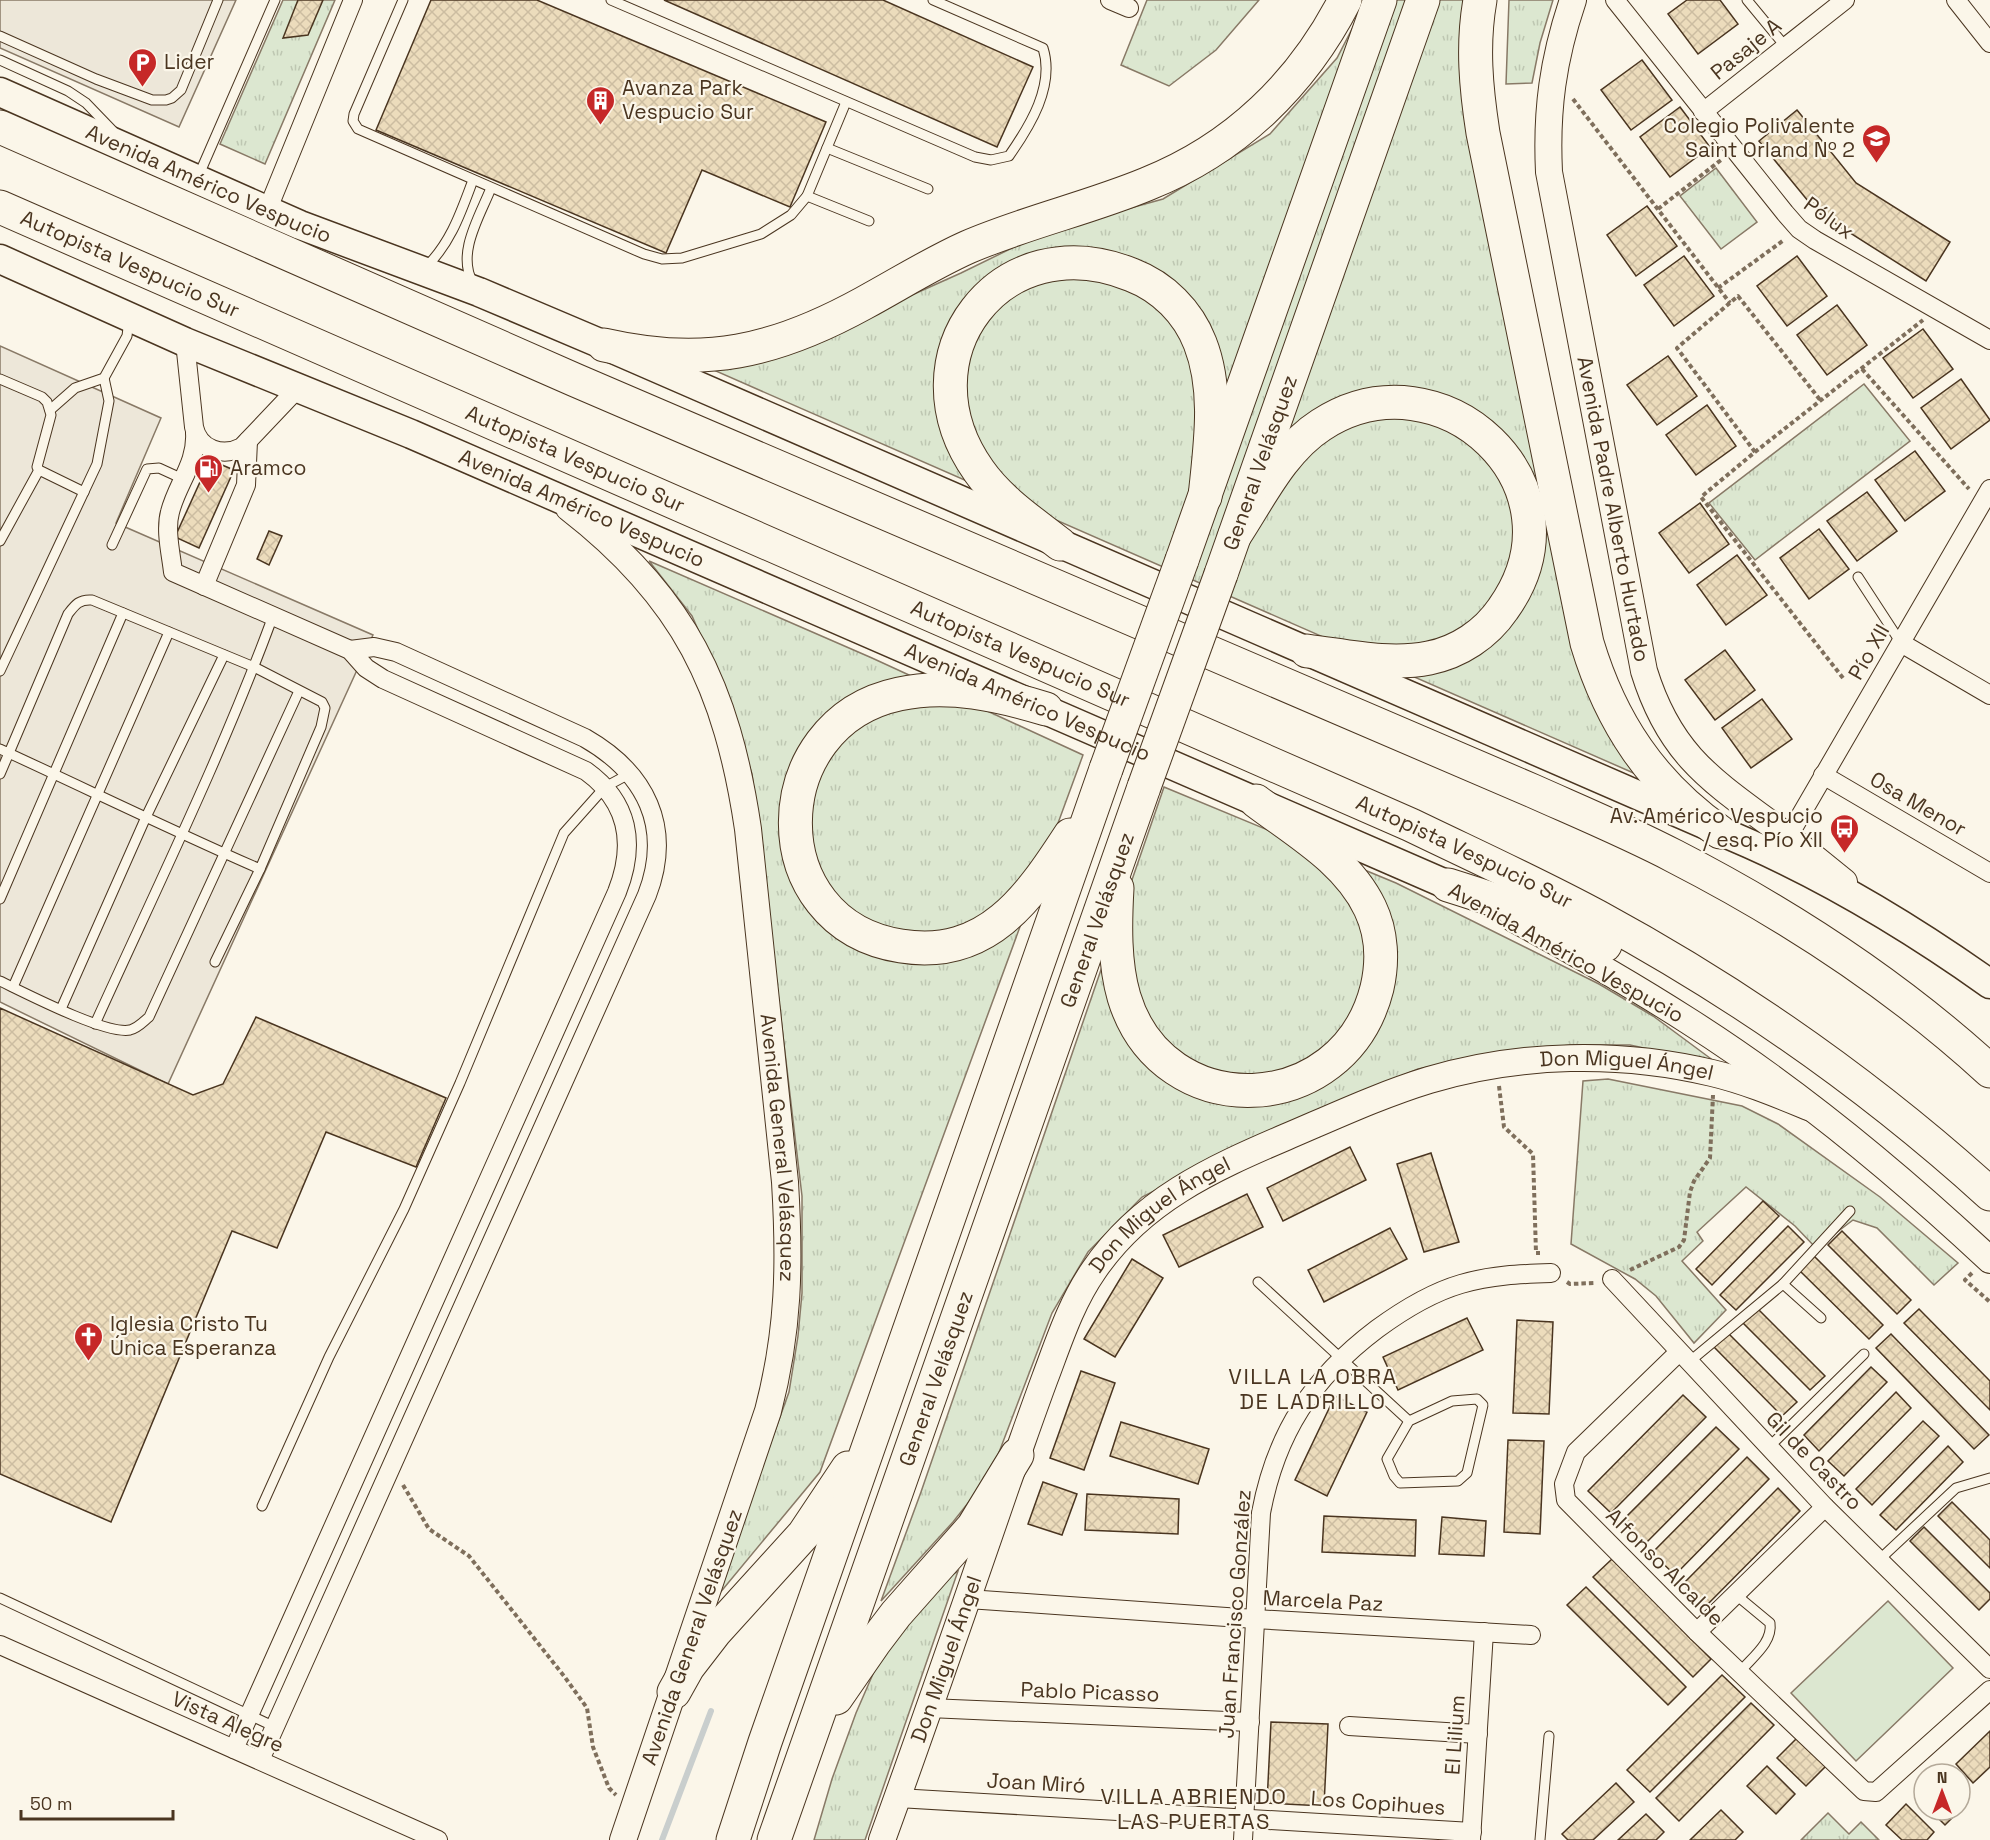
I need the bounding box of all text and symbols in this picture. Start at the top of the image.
street label: Pasaje A [1705,12,1787,85]
parking icon: Lider [127,46,159,88]
place label: Lider [164,48,215,75]
place label: Avanza Park Vespucio Sur [622,74,754,125]
building icon: Avanza Park Vespucio Sur [585,84,617,126]
place label: Colegio Polivalente Saint Orland Nº 2 [1663,112,1855,163]
street label: Avenida Américo Vespucio [82,118,335,249]
school or university icon: Colegio Polivalente Saint Orland Nº 2 [1860,122,1892,164]
street label: Pólux [1799,190,1860,245]
street label: Autopista Vespucio Sur [16,204,244,323]
street label: Avenida Padre Alberto Hurtado [1571,354,1656,664]
street label: General Velásquez [1216,371,1303,554]
street label: Autopista Vespucio Sur [462,399,689,518]
street label: Avenida Américo Vespucio [455,443,709,573]
fuel station icon: Aramco [193,452,225,494]
place label: Aramco [230,454,306,481]
street label: Autopista Vespucio Sur [907,594,1134,713]
street label: Pío XII [1842,619,1895,684]
street label: Avenida Américo Vespucio [901,636,1155,767]
street label: Osa Menor [1865,765,1971,842]
street label: Autopista Vespucio Sur [1352,789,1577,914]
place label: Av. Américo Vespucio / esq. Pío XII [1610,802,1823,853]
bus stop icon: Av. Américo Vespucio / esq. Pío XII [1828,812,1860,854]
street label: General Velásquez [1054,829,1140,1011]
street label: Avenida Américo Vespucio [1444,876,1689,1029]
street label: Avenida General Velásquez [754,1012,802,1282]
street label: Don Miguel Ángel [1539,1044,1716,1086]
street label: Don Miguel Ángel [1082,1150,1235,1278]
street label: General Velásquez [892,1287,979,1470]
place label: Iglesia Cristo Tu Única Esperanza [110,1310,276,1361]
church icon: Iglesia Cristo Tu Única Esperanza [73,1320,105,1362]
district label: VILLA LA OBRA DE LADRILLO [1228,1362,1398,1415]
street label: Gil de Castro [1760,1405,1868,1516]
street label: Juan Francisco González [1212,1489,1257,1739]
street label: Alfonso Alcalde [1601,1502,1730,1631]
street label: Avenida General Velásquez [635,1505,748,1768]
street label: Don Miguel Ángel [904,1572,987,1746]
street label: Marcela Paz [1262,1584,1384,1617]
street label: Pablo Picasso [1020,1676,1160,1707]
street label: Vista Alegre [168,1685,289,1758]
street label: El Lilium [1438,1694,1471,1776]
north arrow [1912,1762,1972,1822]
street label: Joan Miró [986,1766,1086,1799]
text: N [1937,1767,1947,1788]
district label: VILLA ABRIENDO LAS PUERTAS [1101,1782,1287,1835]
scale bar [21,1783,172,1821]
street label: Los Copihues [1310,1784,1446,1821]
text: 50 m [30,1792,72,1815]

